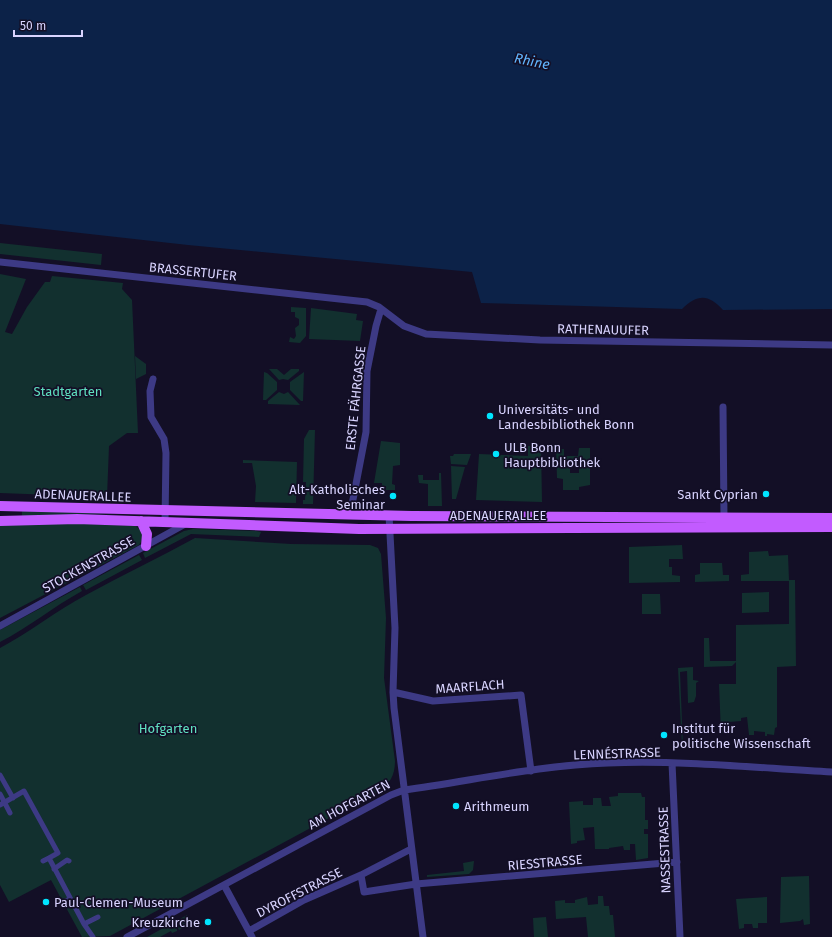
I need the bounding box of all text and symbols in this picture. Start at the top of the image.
scale bar [14,12,82,38]
text: 50 m [20,19,46,33]
water label: Rhine [513,49,551,74]
street label: BRASSERTUFER [148,259,238,284]
street label: RATHENAUUFER [557,321,649,338]
street label: ERSTE FÄHRGASSE [343,345,368,451]
park label: Stadtgarten [34,384,102,399]
place label: Universitäts- und Landesbibliothek Bonn [498,402,634,432]
marker: Universitäts- und Landesbibliothek Bonn [485,411,495,421]
place label: ULB Bonn Hauptbibliothek [504,440,600,470]
marker: ULB Bonn Hauptbibliothek [491,449,501,459]
place label: Alt-Katholisches Seminar [289,482,385,512]
street label: ADENAUERALLEE [34,486,132,505]
place label: Sankt Cyprian [677,487,758,502]
marker: Sankt Cyprian [761,489,771,499]
marker: Alt-Katholisches Seminar [388,491,398,501]
street label: ADENAUERALLEE [450,508,546,523]
street label: STOCKENSTRASSE [40,533,137,596]
street label: MAARFLACH [435,677,505,696]
park label: Hofgarten [139,721,197,736]
place label: Institut für politische Wissenschaft [672,721,811,751]
marker: Institut für politische Wissenschaft [659,730,669,740]
street label: LENNÉSTRASSE [573,744,661,763]
street label: AM HOFGARTEN [306,776,393,832]
place label: Arithmeum [464,799,529,814]
marker: Arithmeum [451,801,461,811]
street label: NASSESTRASSE [655,806,674,894]
street label: RIESSTRASSE [507,852,583,873]
street label: DYROFFSTRASSE [254,864,345,921]
place label: Paul-Clemen-Museum [54,895,183,910]
marker: Paul-Clemen-Museum [41,897,51,907]
place label: Kreuzkirche [132,915,200,930]
marker: Kreuzkirche [203,917,213,927]

